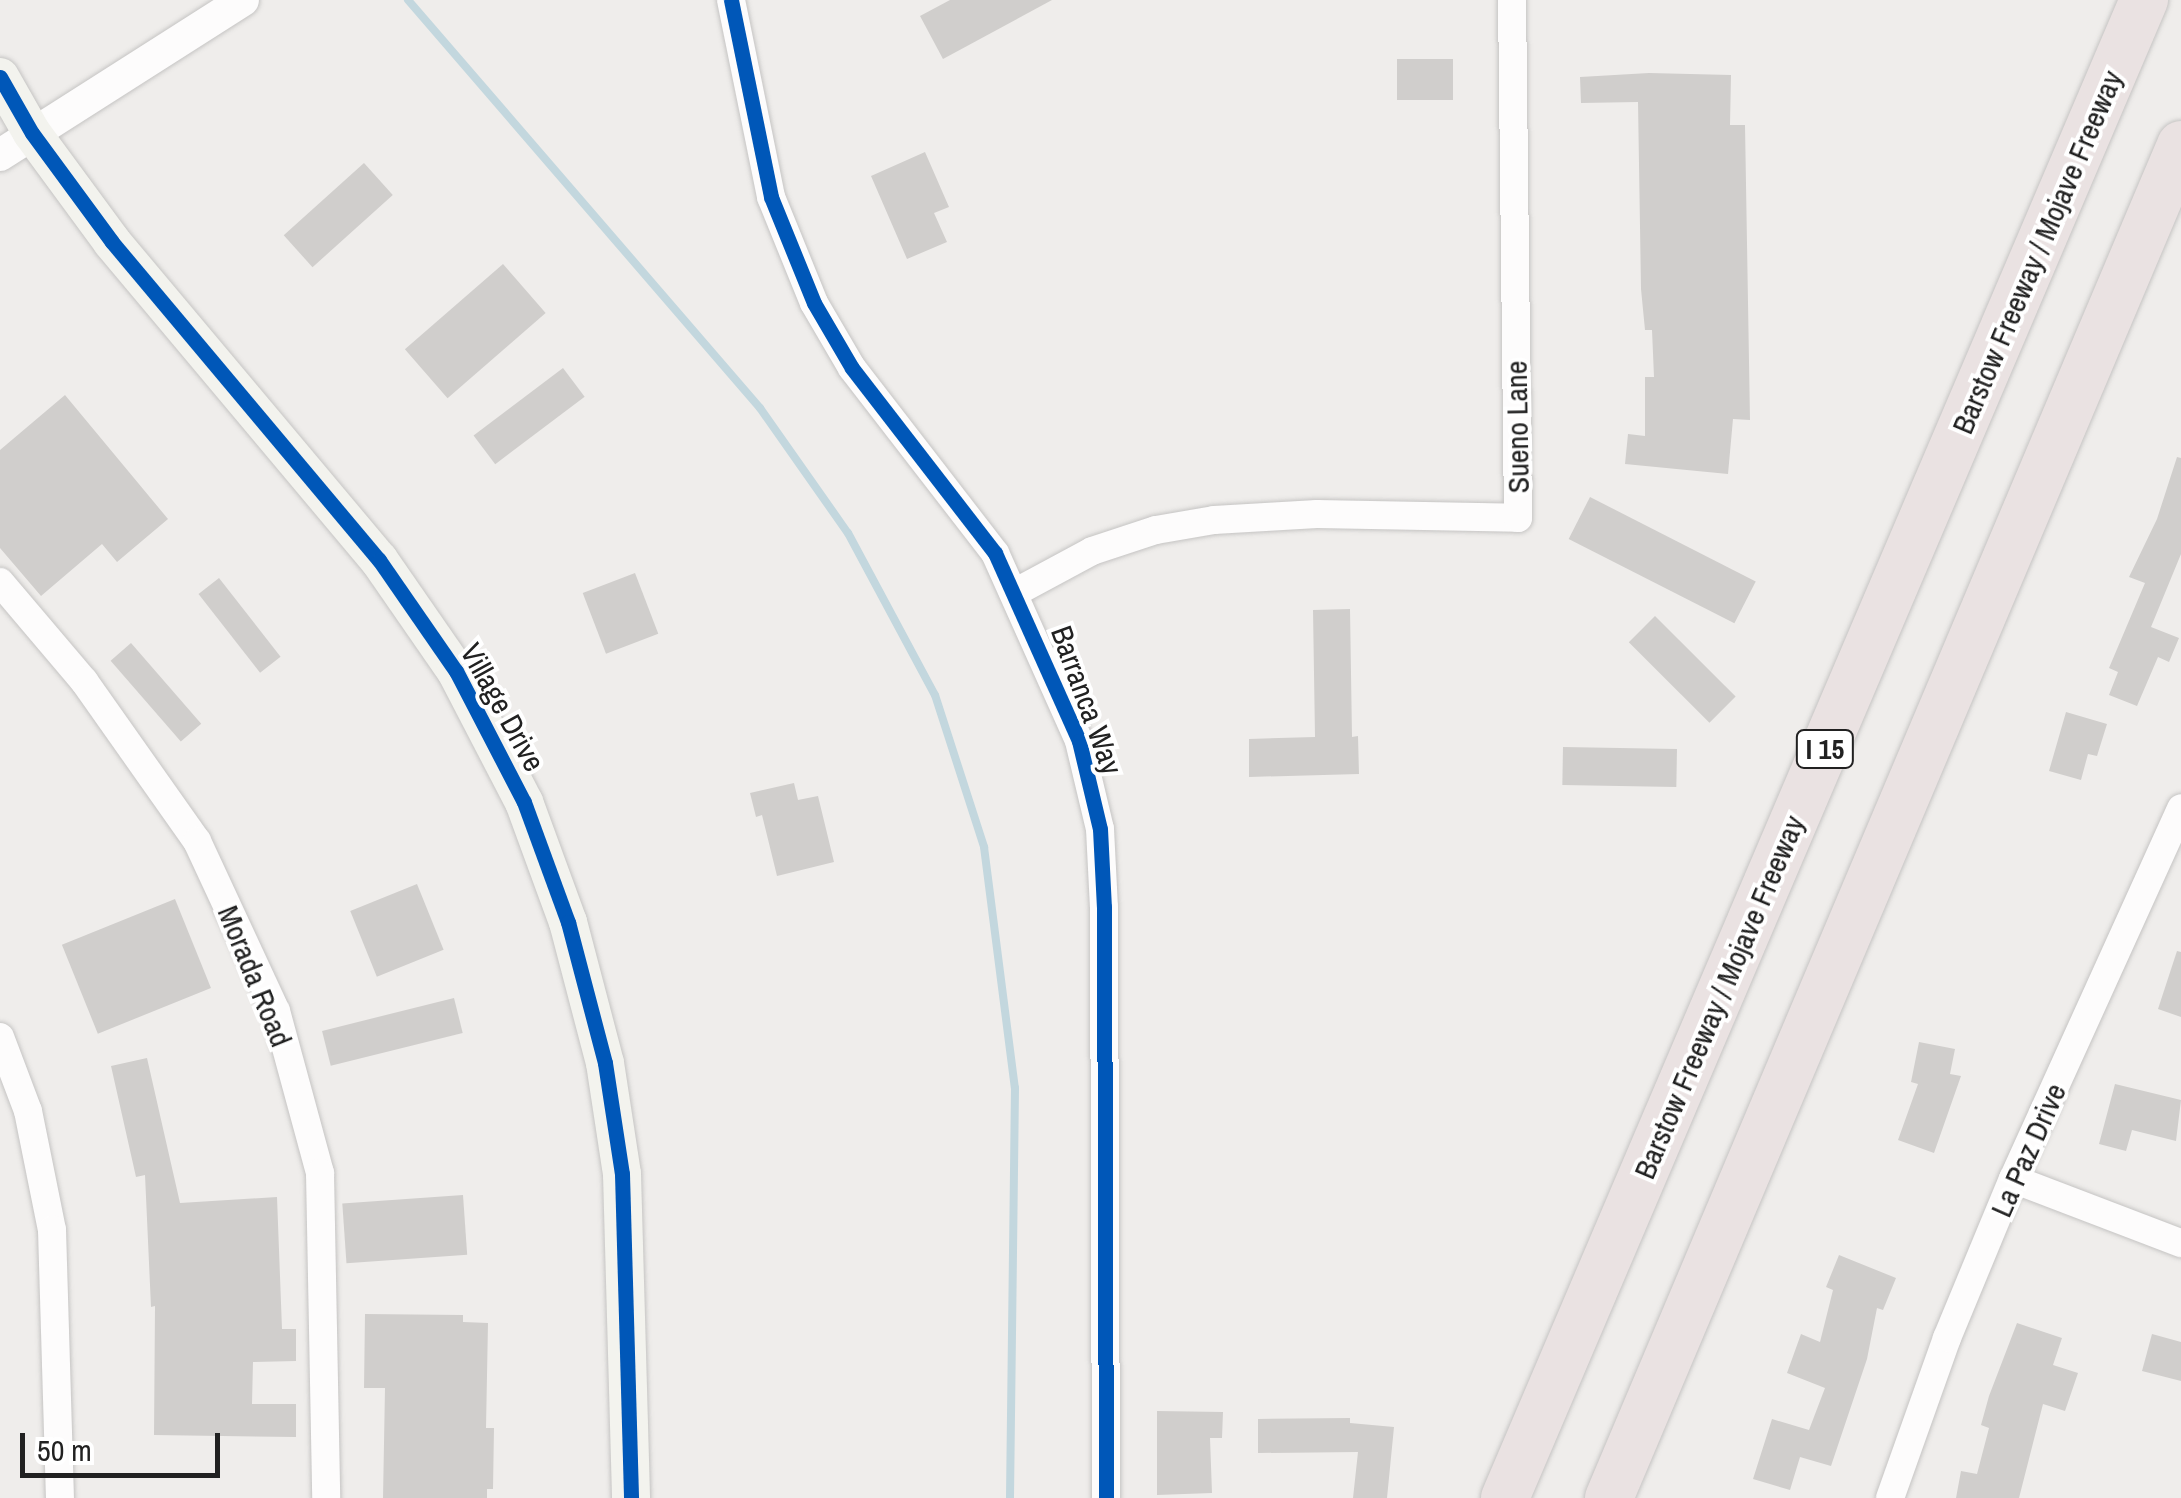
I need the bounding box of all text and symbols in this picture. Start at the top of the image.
street label: Barstow Freeway / Mojave Freeway [1944,65,2130,439]
street label: Sueno Lane [1498,360,1536,494]
street label: Barranca Way [1044,621,1130,779]
street label: Village Drive [453,637,553,777]
road number: I 15 [1795,726,1855,772]
street label: Barstow Freeway / Mojave Freeway [1626,810,1812,1184]
street label: Morada Road [210,900,300,1052]
street label: La Paz Drive [1983,1078,2073,1222]
scale bar [25,1413,225,1475]
text: 50 m [37,1430,92,1470]

